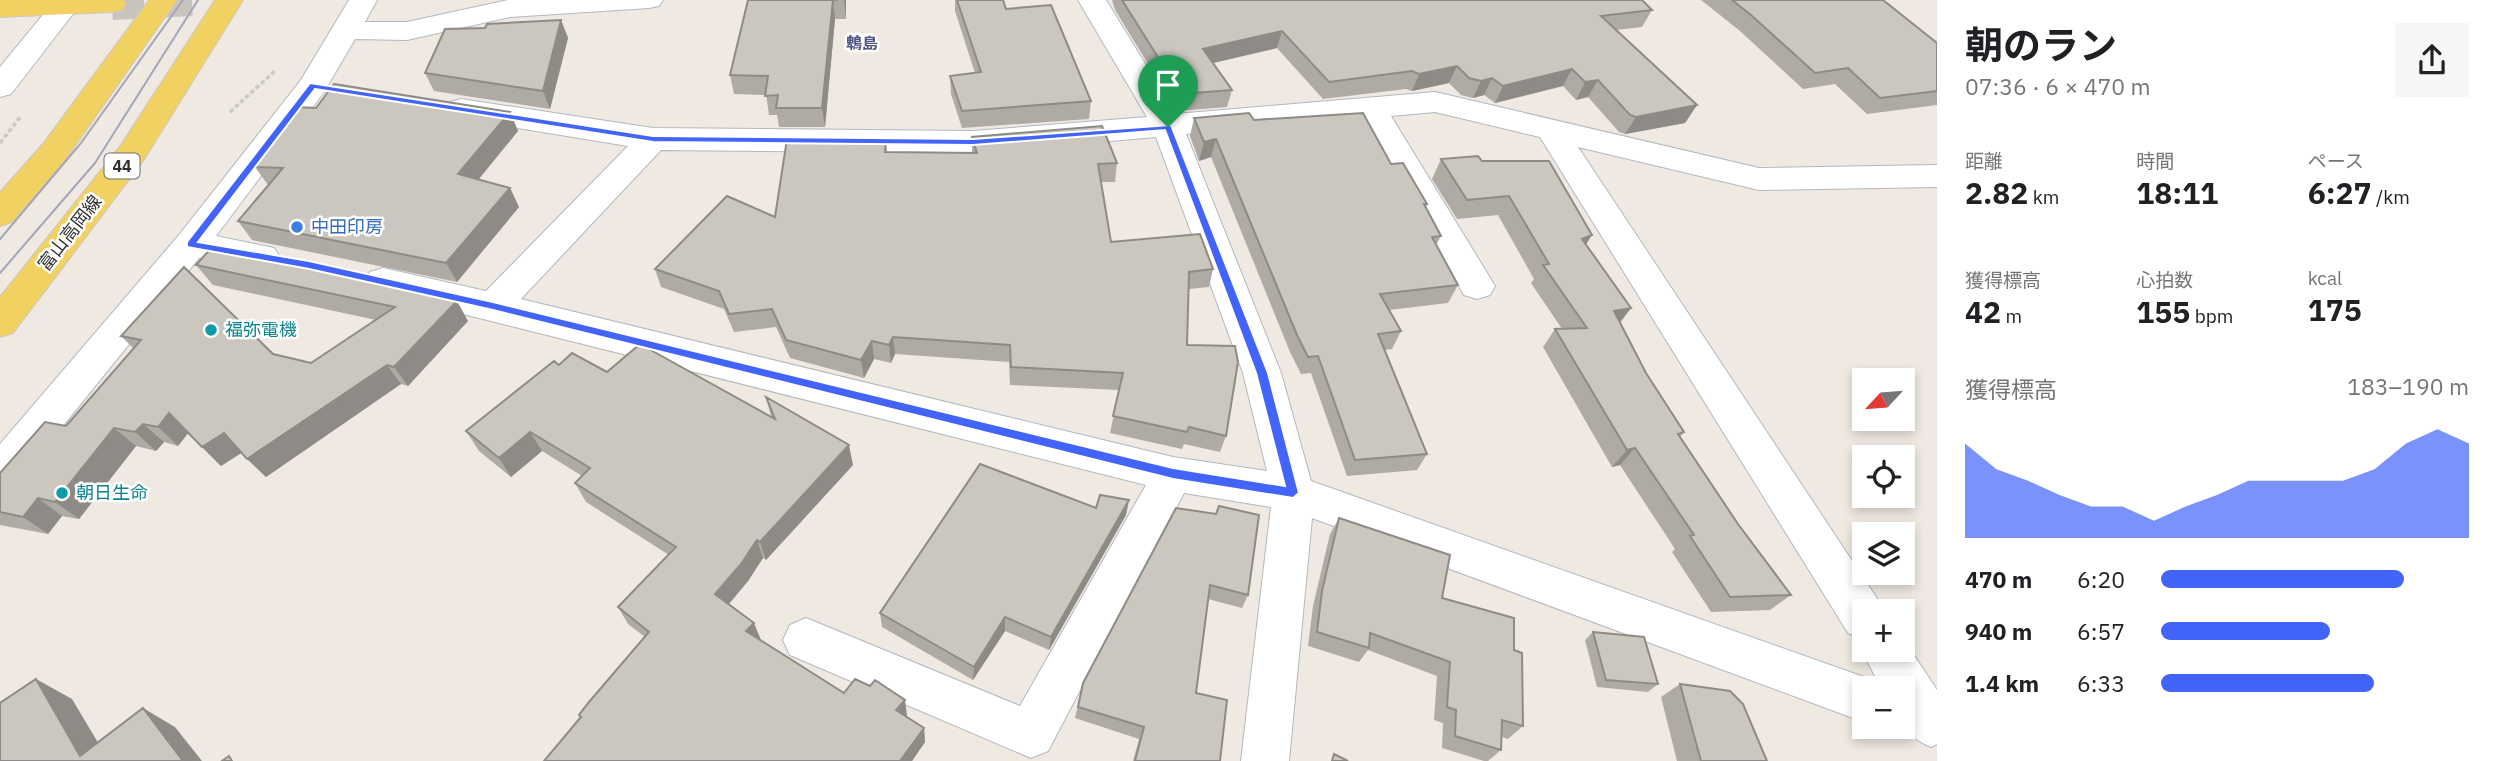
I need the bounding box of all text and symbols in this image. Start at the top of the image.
text: 朝のラン [1965,20,2117,69]
button: share [2395,23,2469,97]
district label: 鵯島 [846,33,878,53]
pin [1138,55,1198,127]
icon: arrive [1149,66,1187,104]
text: 07:36 · 6 × 470 m [1965,71,2151,101]
text: 距離 [1965,149,2003,173]
text: 時間 [2136,149,2174,173]
text: ペース [2308,149,2364,173]
road number: 44 [104,154,140,178]
text: 2.82 [1965,173,2028,212]
text: 18:11 [2136,173,2218,212]
text: 6:27 [2308,173,2372,212]
text: km [2028,185,2059,209]
text: /km [2372,185,2410,209]
street label: 富山高岡線 [33,190,106,275]
place label: 中田印房 [311,215,383,238]
marker: 中田印房 [289,219,305,235]
text: kcal [2308,266,2342,290]
text: 獲得標高 [1965,268,2041,292]
text: 心拍数 [2136,268,2193,292]
text: 175 [2308,290,2362,329]
text: 42 [1965,292,2001,331]
text: 155 [2136,292,2190,331]
text: m [2001,304,2022,328]
text: bpm [2190,304,2233,328]
place label: 福弥電機 [225,318,297,341]
marker: 福弥電機 [203,322,219,338]
north arrow [1852,368,1914,430]
map controls [1852,368,1915,739]
text: 183–190 m [2347,371,2469,401]
text: 獲得標高 [1965,374,2057,404]
button: locate [1852,445,1915,508]
place label: 朝日生命 [76,481,148,504]
marker: 朝日生命 [54,485,70,501]
button: layers [1852,522,1915,585]
text: 470 m [1965,564,2032,594]
text: 6:20 [2077,564,2125,594]
button: + [1852,599,1915,662]
text: 940 m [1965,616,2032,646]
text: 6:57 [2077,616,2125,646]
text: 1.4 km [1965,668,2039,698]
text: 6:33 [2077,668,2125,698]
button: − [1852,676,1915,739]

